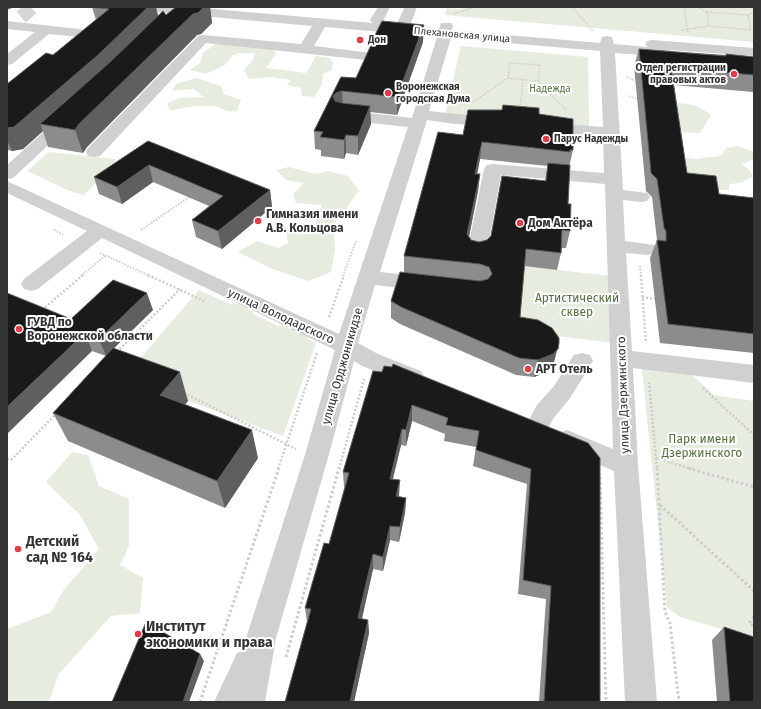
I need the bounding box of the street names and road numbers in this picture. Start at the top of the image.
street label: Плехановская улица [413,25,511,45]
street label: улица Володарского [226,285,336,347]
street label: улица Орджоникидзе [319,306,365,426]
street label: улица Дзержинского [614,336,632,454]

